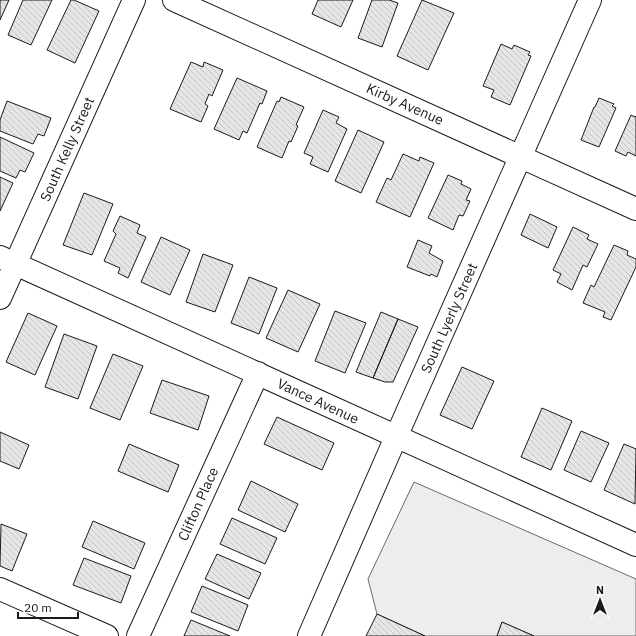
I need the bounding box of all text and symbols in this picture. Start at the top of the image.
street label: Kirby Avenue [364,79,447,129]
street label: South Kelly Street [36,94,98,204]
street label: South Lyerly Street [417,260,481,376]
street label: Vance Avenue [274,374,362,428]
street label: Clifton Place [174,464,222,544]
north arrow [580,580,620,620]
text: N [596,583,604,597]
scale bar [18,594,78,620]
text: 20 m [24,600,52,615]

